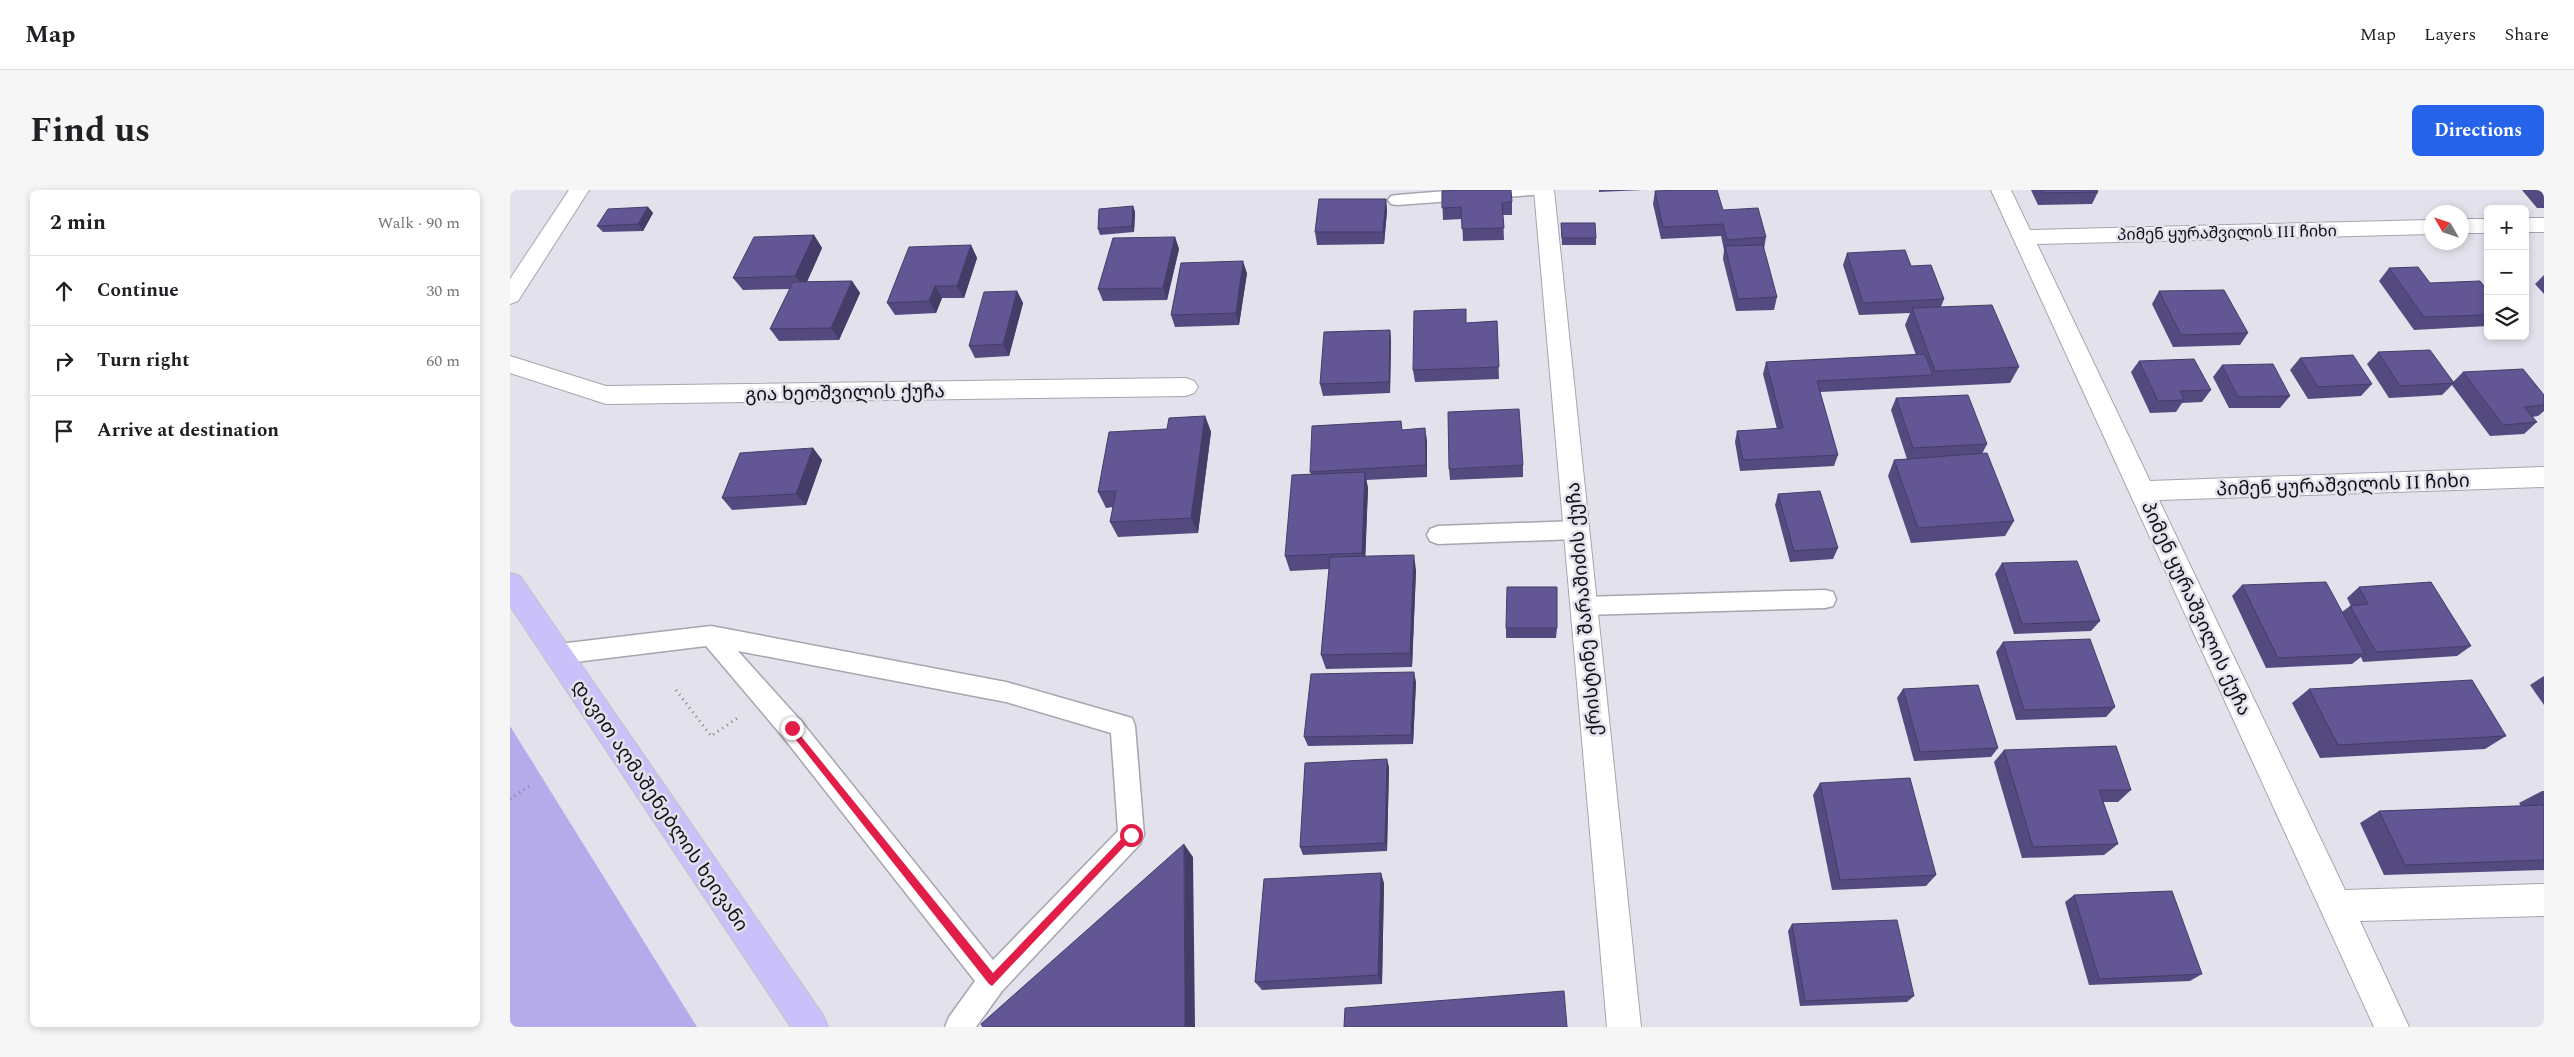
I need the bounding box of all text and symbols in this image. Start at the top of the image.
text: Map [25,17,75,53]
text: Map [2360,21,2396,48]
text: Layers [2424,21,2476,48]
text: Share [2504,21,2549,48]
text: Find us [30,104,150,157]
button: Directions [2412,105,2544,156]
north arrow [2424,205,2469,250]
map controls [2484,205,2529,340]
button: + [2484,205,2529,250]
text: 2 min [50,207,106,239]
text: Walk · 90 m [377,211,460,235]
street label: პიმენ ყურაშვილის III ჩიხი [2117,219,2337,247]
button: − [2484,250,2529,295]
text: Continue [97,276,179,305]
icon: ahead [50,277,78,305]
text: 30 m [426,279,460,303]
button: layers [2484,295,2529,340]
text: Turn right [97,346,190,375]
icon: right [50,347,78,375]
text: 60 m [426,349,460,373]
street label: გია ხეოშვილის ქუჩა [745,377,945,410]
text: Arrive at destination [97,416,279,445]
icon: arrive [50,417,78,445]
street label: პიმენ ყურაშვილის II ჩიხი [2216,467,2470,504]
street label: ქრისტინე შარაშიძის ქუჩა [1559,481,1610,737]
street label: პიმენ ყურაშვილის ქუჩა [2133,497,2258,721]
street label: დავით აღმაშენებლის ხეივანი [564,674,755,938]
route end [781,717,804,740]
route start [1120,824,1143,847]

